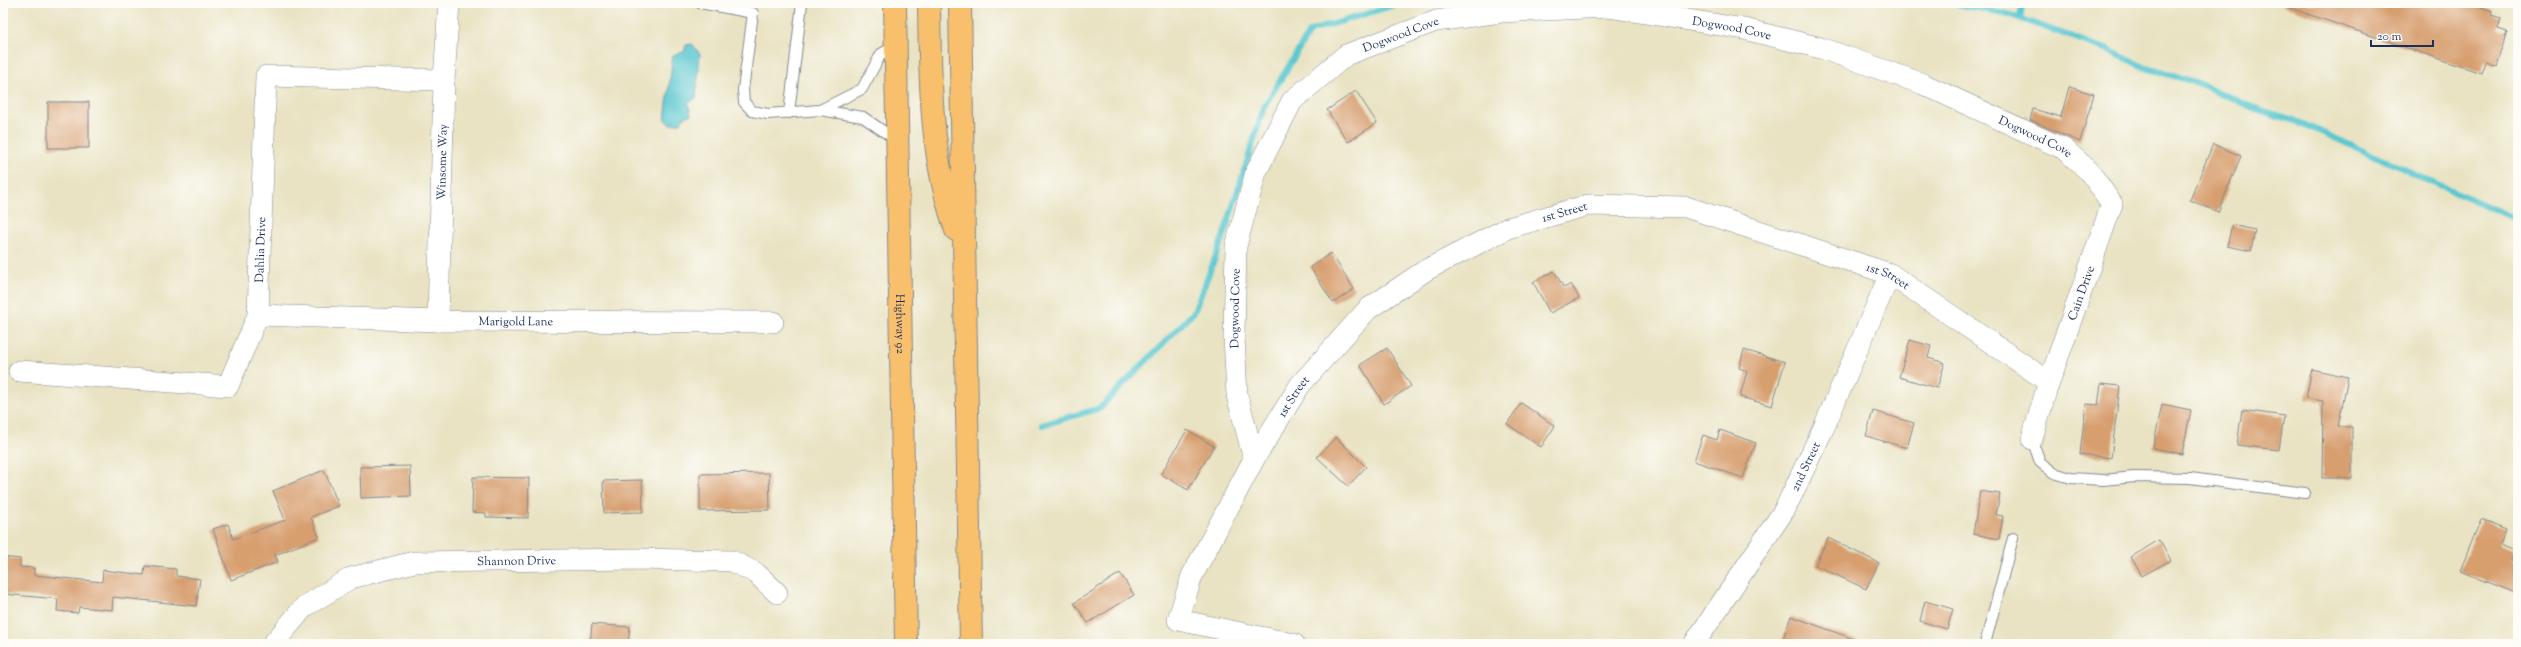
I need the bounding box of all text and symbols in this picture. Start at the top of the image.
street label: Dogwood Cove [1360,13,1442,58]
street label: Dogwood Cove [1691,13,1773,45]
scale bar [2371,22,2433,48]
text: 20 m [2377,28,2402,46]
street label: Dogwood Cove [1995,112,2076,163]
street label: Winsome Way [433,124,453,200]
street label: 1st Street [1540,198,1590,228]
street label: Dahlia Drive [251,216,271,283]
street label: 1st Street [1864,259,1913,295]
street label: Cain Drive [2064,263,2100,323]
street label: Dogwood Cove [1226,268,1246,349]
street label: Highway 92 [890,294,909,355]
street label: Marigold Lane [479,313,554,331]
street label: 1st Street [1274,372,1314,421]
street label: 2nd Street [1787,439,1826,495]
street label: Shannon Drive [477,552,557,571]

